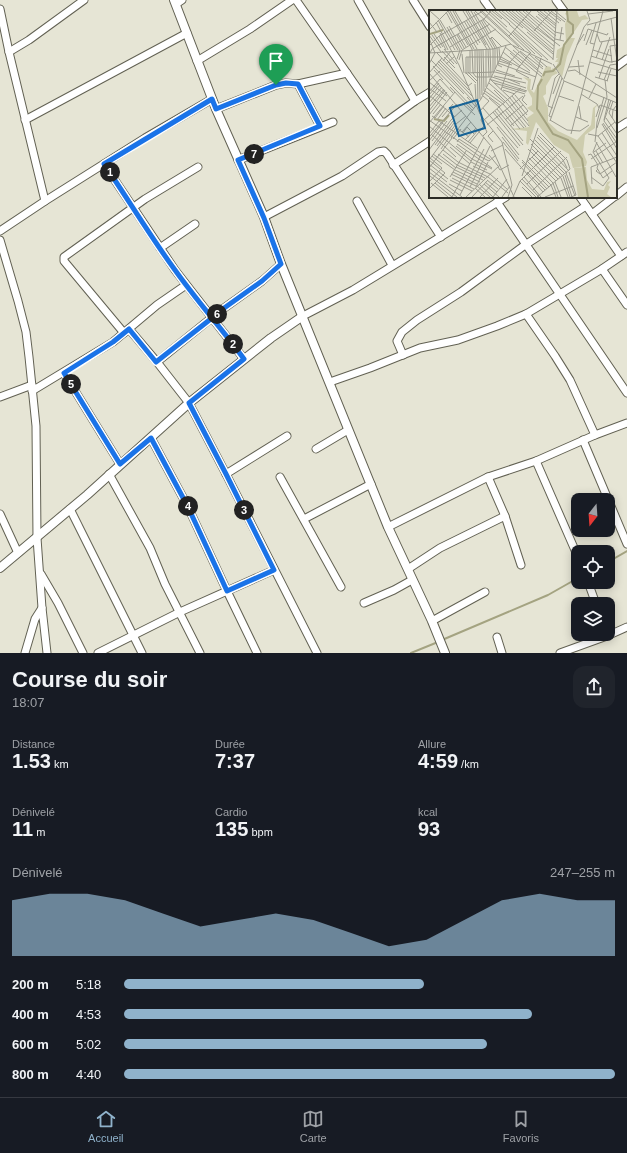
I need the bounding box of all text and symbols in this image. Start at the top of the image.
inset map [429,10,617,198]
pin [259,44,293,85]
icon: arrive [265,50,287,72]
pin: 7 [244,144,264,164]
text: 7 [251,148,257,160]
pin: 1 [100,162,120,182]
text: 1 [107,166,113,178]
pin: 6 [207,304,227,324]
text: 6 [214,308,220,320]
pin: 2 [223,334,243,354]
text: 2 [230,338,236,350]
pin: 5 [61,374,81,394]
text: 5 [68,378,74,390]
north arrow [571,493,615,537]
map controls [571,493,615,641]
pin: 4 [178,496,198,516]
text: 4 [185,500,191,512]
pin: 3 [234,500,254,520]
text: 3 [241,504,247,516]
button: locate [571,545,615,589]
button: layers [571,597,615,641]
button: share [573,666,615,708]
text: Course du soir [12,667,167,692]
text: 18:07 [12,695,45,710]
text: Distance [12,738,55,750]
text: Durée [215,738,245,750]
text: Allure [418,738,446,750]
text: 1.53 [12,750,51,772]
text: 7:37 [215,750,255,772]
text: 4:59 [418,750,458,772]
text: km [51,758,69,770]
text: /km [458,758,479,770]
text: Dénivelé [12,806,55,818]
text: Cardio [215,806,247,818]
text: kcal [418,806,438,818]
text: 11 [12,818,33,840]
text: 135 [215,818,248,840]
text: 93 [418,818,440,840]
text: m [33,826,45,838]
text: bpm [248,826,273,838]
text: Dénivelé [12,865,63,880]
text: 247–255 m [550,865,615,880]
text: 200 m [12,977,49,992]
text: 5:18 [76,977,101,992]
text: 400 m [12,1007,49,1022]
text: 4:53 [76,1007,101,1022]
text: 600 m [12,1037,49,1052]
text: 5:02 [76,1037,101,1052]
text: 800 m [12,1067,49,1082]
text: 4:40 [76,1067,101,1082]
tab: Accueil [88,1108,124,1144]
tab: Carte [300,1108,327,1144]
tab: Favoris [503,1108,539,1144]

